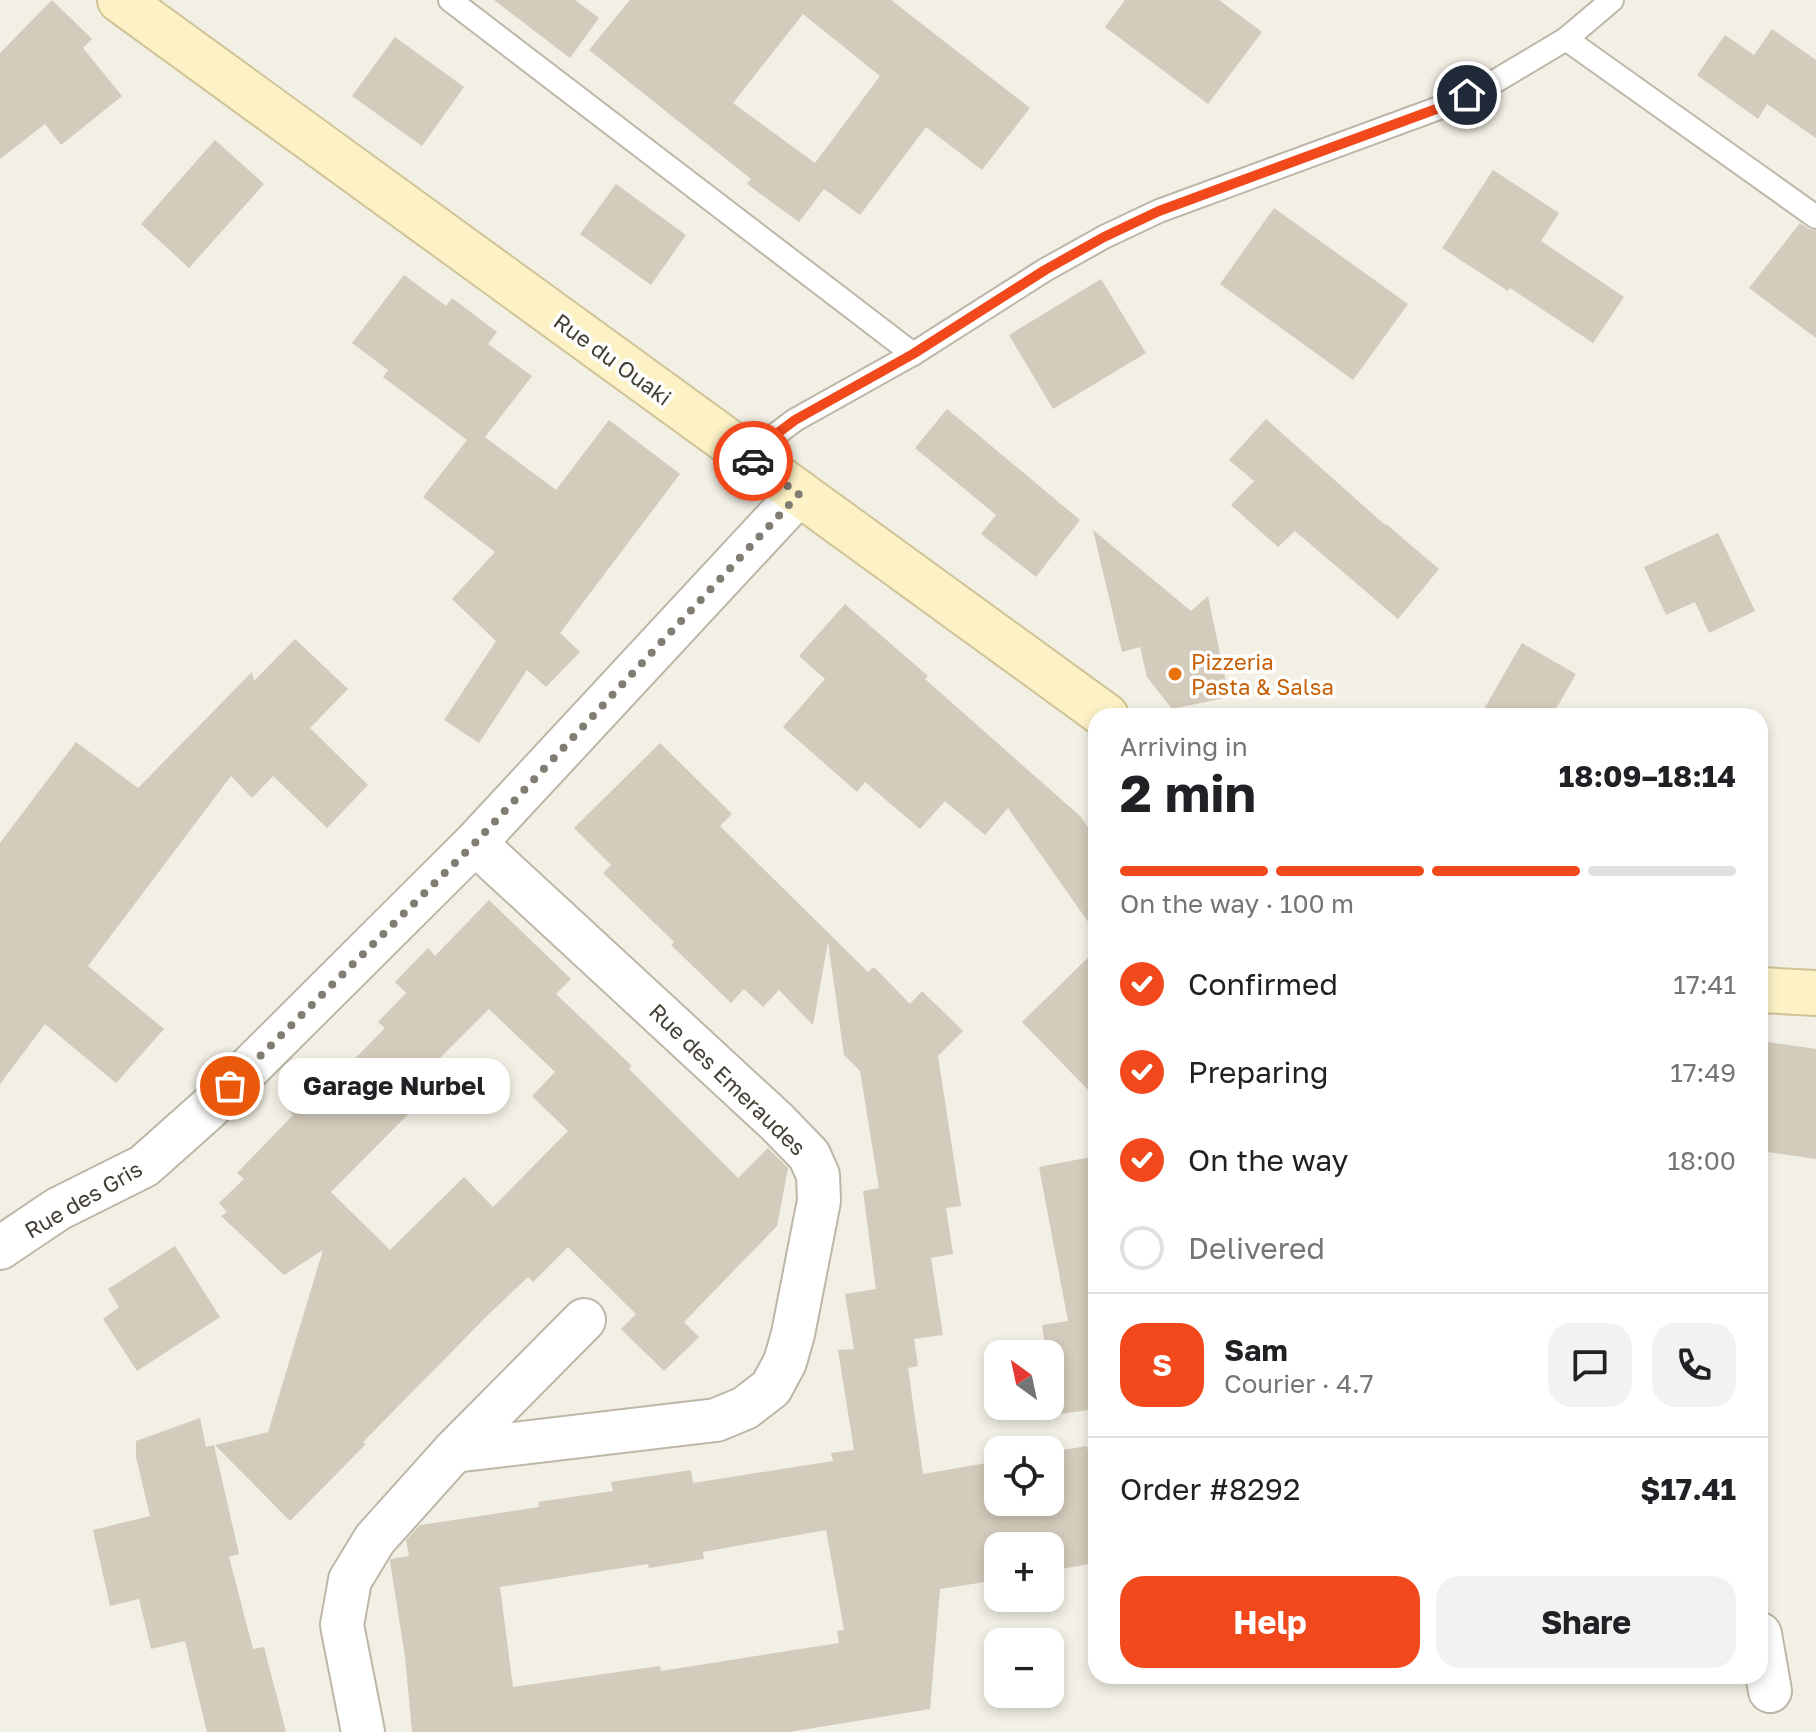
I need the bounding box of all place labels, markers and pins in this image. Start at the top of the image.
pin [1433,61,1501,129]
place label: Pizzeria Pasta & Salsa [1191,648,1334,700]
marker: Pizzeria Pasta & Salsa [1166,665,1184,683]
pin [196,1052,264,1120]
callout: Garage Nurbel [278,1058,510,1114]

